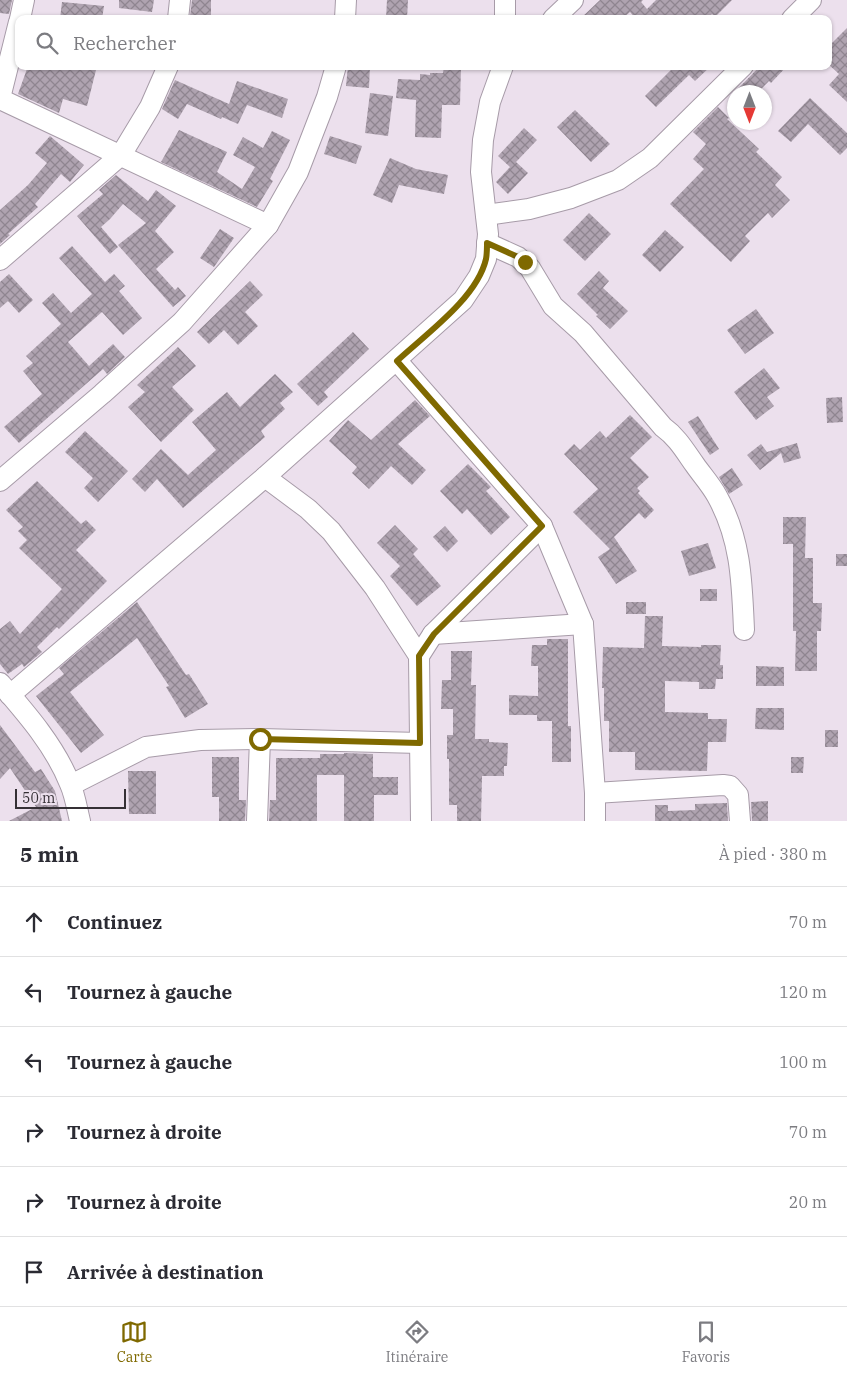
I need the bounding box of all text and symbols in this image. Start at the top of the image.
search box [15,15,832,70]
icon: search [33,29,61,57]
text: Rechercher [73,31,176,55]
north arrow [727,85,772,130]
route end [514,251,537,274]
route start [249,728,272,751]
scale bar [15,786,126,809]
text: 50 m [22,789,55,807]
text: 5 min [20,840,79,868]
text: À pied · 380 m [719,844,827,864]
icon: ahead [20,908,48,936]
text: Continuez [67,910,162,934]
text: 70 m [789,912,827,932]
icon: left [20,978,48,1006]
text: Tournez à gauche [67,980,232,1004]
text: 120 m [779,982,827,1002]
icon: left [20,1048,48,1076]
text: Tournez à gauche [67,1050,232,1074]
text: 100 m [779,1052,827,1072]
icon: right [20,1118,48,1146]
text: Tournez à droite [67,1120,222,1144]
text: 70 m [789,1122,827,1142]
icon: right [20,1188,48,1216]
text: Tournez à droite [67,1190,222,1214]
text: 20 m [789,1192,827,1212]
icon: arrive [20,1258,48,1286]
text: Arrivée à destination [67,1260,264,1284]
tab: Carte [117,1318,152,1366]
tab: Itinéraire [386,1318,448,1366]
tab: Favoris [682,1318,730,1366]

